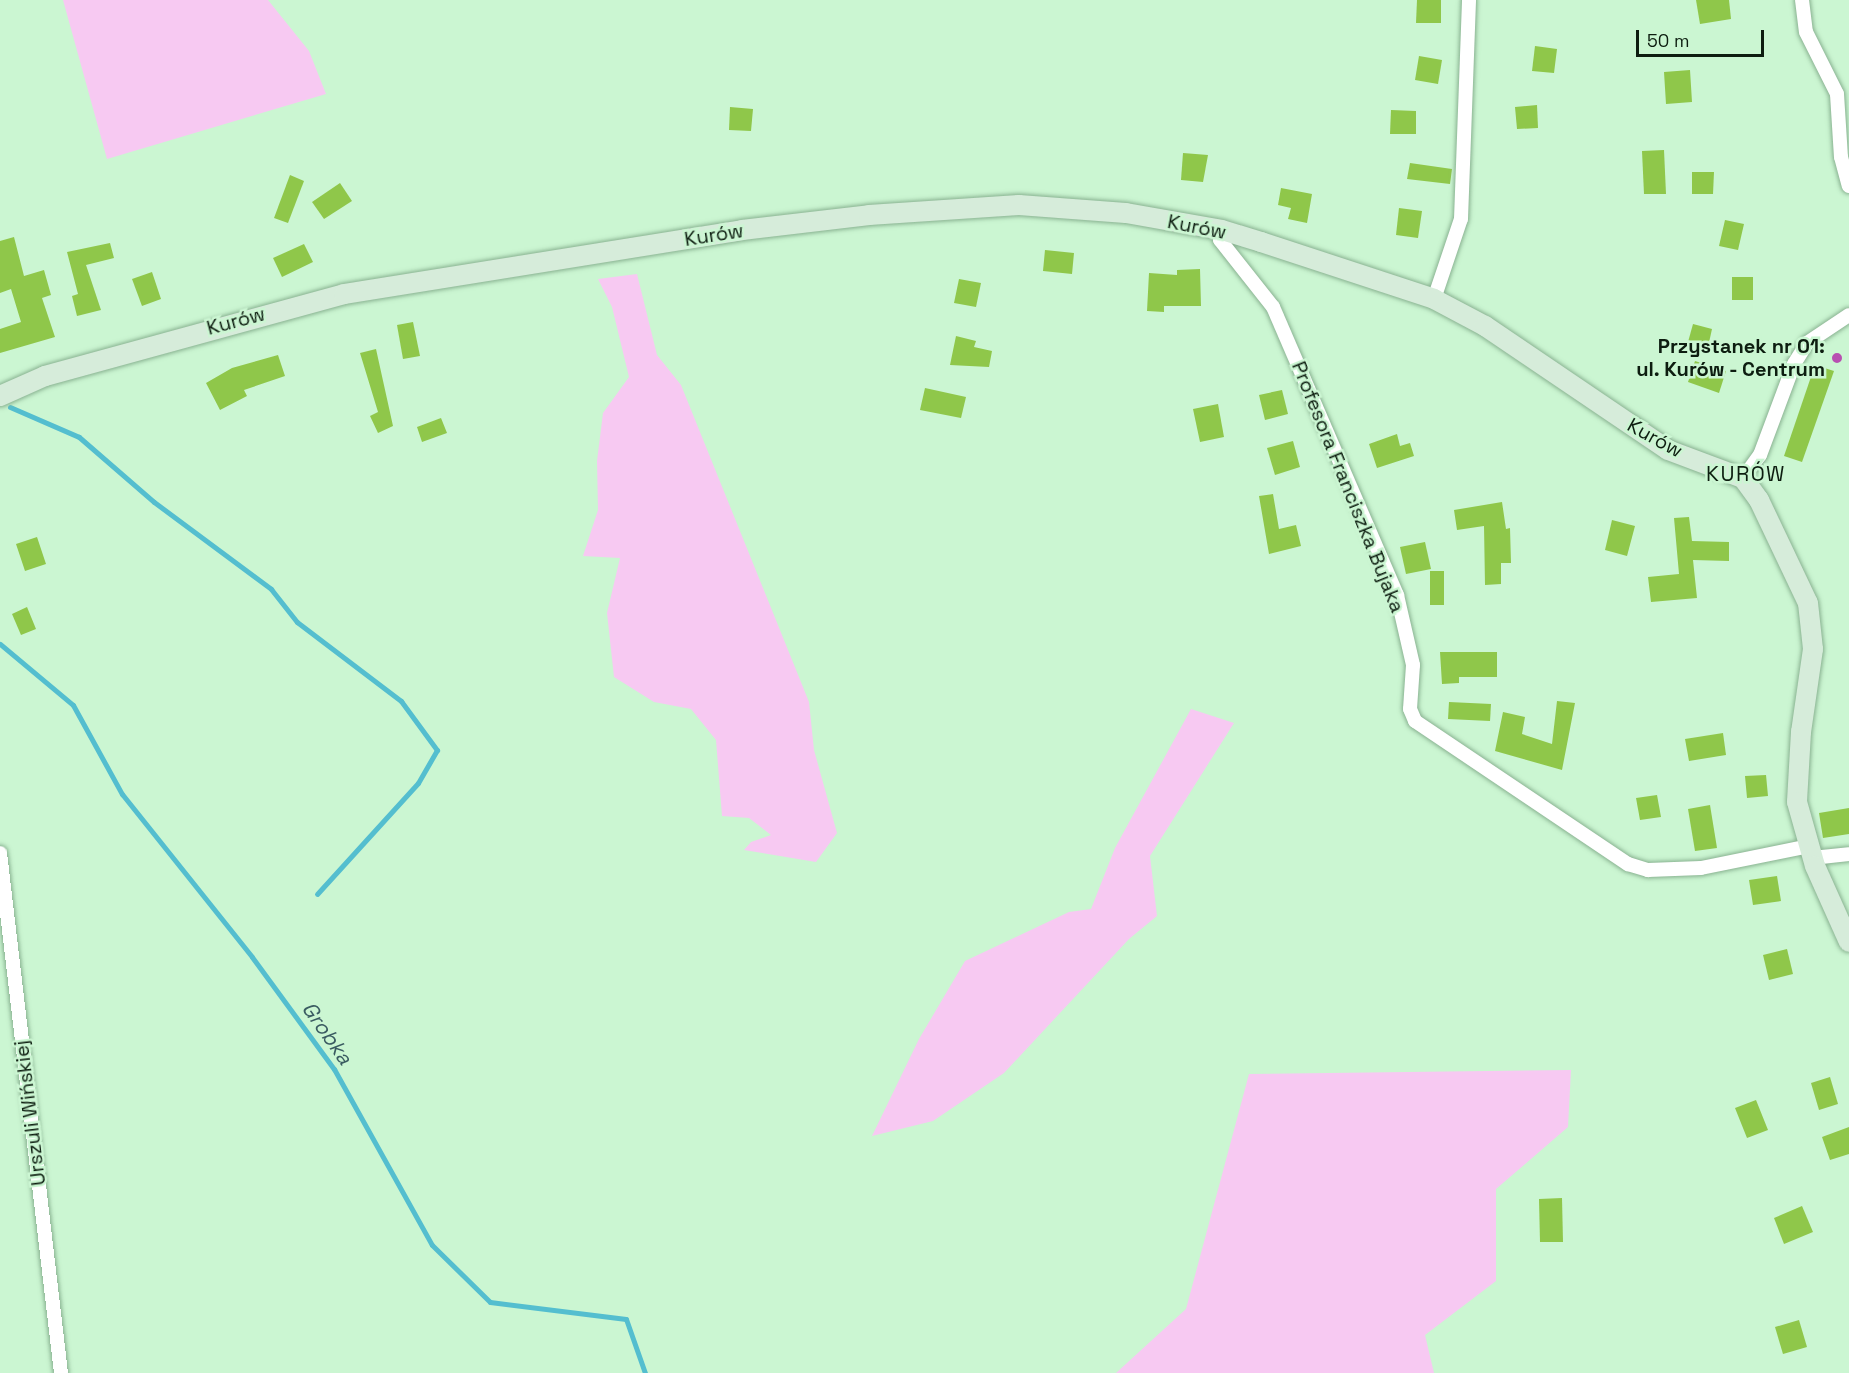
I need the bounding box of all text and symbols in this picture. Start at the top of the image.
scale bar [1639,18,1766,56]
text: 50 m [1647,29,1689,52]
street label: Kurów [1165,210,1229,244]
street label: Kurów [683,218,745,252]
street label: Kurów [204,302,268,340]
place label: Przystanek nr 01: ul. Kurów - Centrum [1635,334,1825,381]
marker: Przystanek nr 01: ul. Kurów - Centrum [1830,351,1844,365]
street label: Profesora Franciszka Bujaka [1287,358,1409,616]
street label: Kurów [1623,413,1687,463]
district label: KURÓW [1706,461,1786,487]
water label: Grobka [296,997,358,1069]
street label: Urszuli Wińskiej [9,1039,51,1187]

